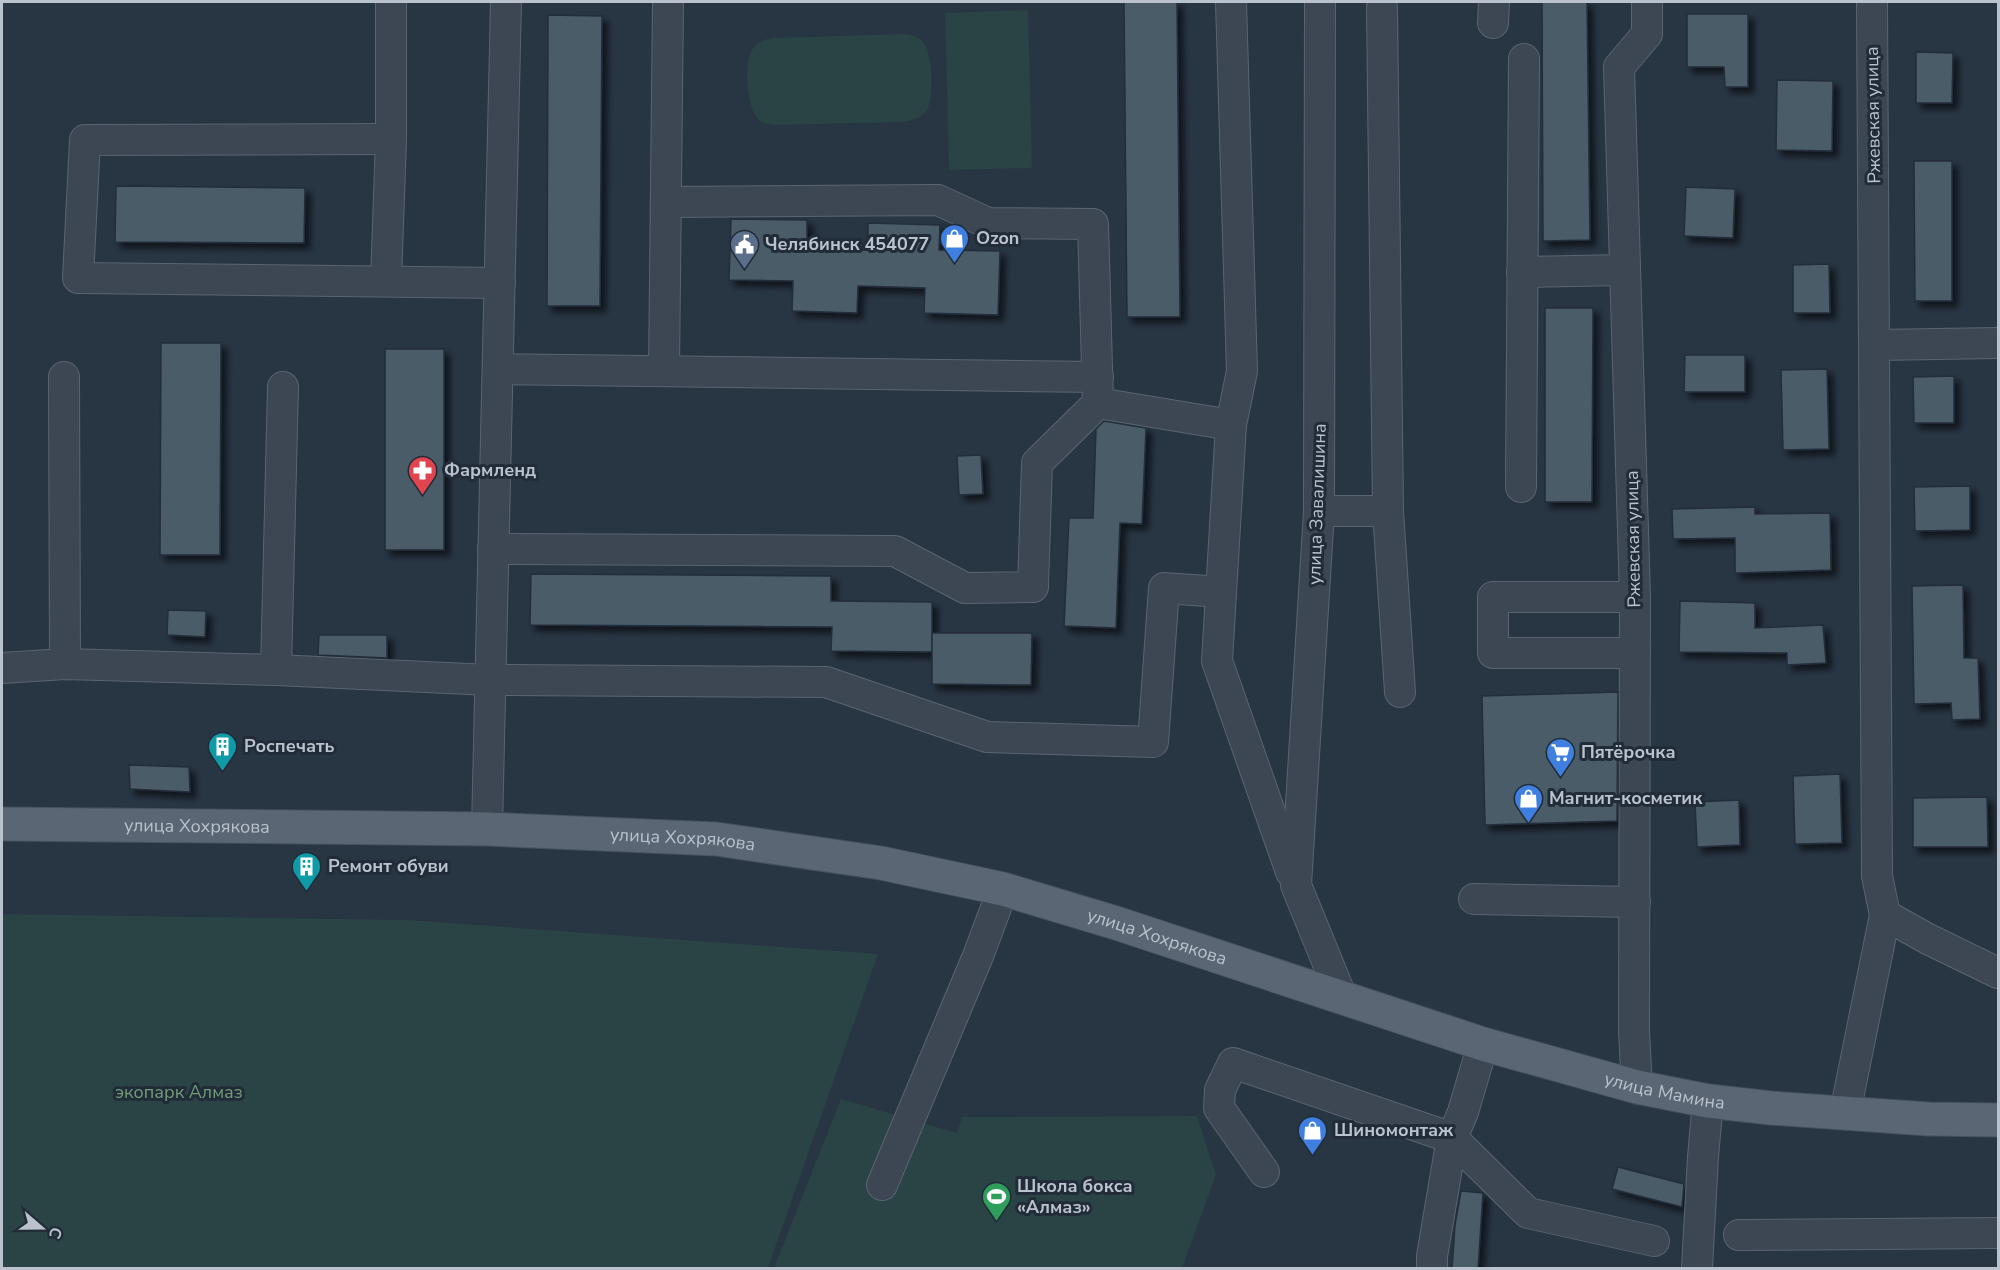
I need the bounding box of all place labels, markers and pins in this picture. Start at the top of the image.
shop icon: Ozon [939,222,971,264]
place label: Ozon [976,226,1019,250]
public building icon: Челябинск 454077 [728,228,760,270]
place label: Челябинск 454077 [765,232,929,256]
pharmacy icon: Фармленд [407,454,439,496]
place label: Фармленд [444,458,536,482]
building icon: Роспечать [207,730,239,772]
place label: Роспечать [244,734,335,758]
supermarket icon: Пятёрочка [1544,736,1576,778]
place label: Пятёрочка [1581,740,1676,764]
shop icon: Магнит-косметик [1512,782,1544,824]
place label: Магнит-косметик [1549,786,1703,810]
building icon: Ремонт обуви [291,850,323,892]
place label: Ремонт обуви [328,854,449,878]
shop icon: Шиномонтаж [1297,1114,1329,1156]
place label: Шиномонтаж [1334,1118,1453,1142]
place label: Школа бокса «Алмаз» [1017,1174,1133,1219]
sports icon: Школа бокса «Алмаз» [980,1180,1012,1222]

